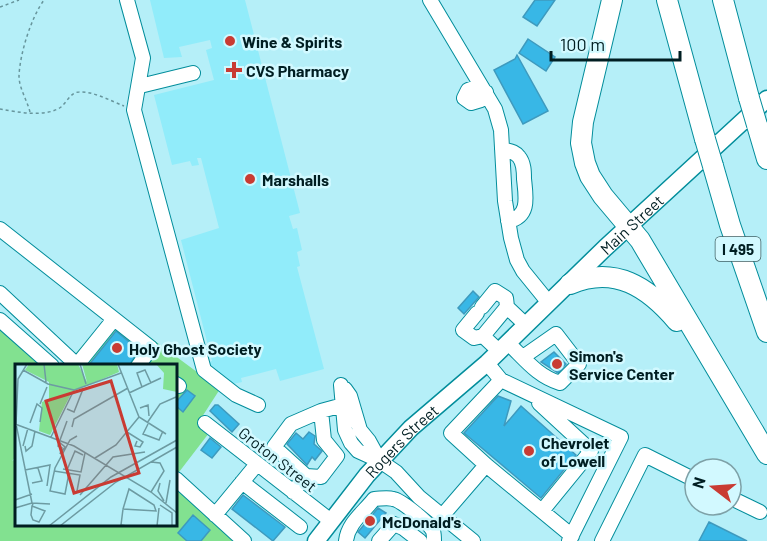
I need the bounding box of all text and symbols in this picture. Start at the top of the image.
scale bar [551,24,680,62]
place label: Wine & Spirits [242,32,342,51]
text: 100 m [560,33,605,55]
marker: Wine & Spirits [223,34,237,48]
place label: CVS Pharmacy [246,61,349,80]
marker: CVS Pharmacy [227,63,241,77]
place label: Marshalls [262,170,329,189]
marker: Marshalls [243,172,257,186]
street label: Main Street [595,190,667,258]
road number: I 495 [716,237,760,261]
place label: Holy Ghost Society [129,339,262,358]
marker: Holy Ghost Society [110,341,124,355]
place label: Simon's Service Center [569,346,674,383]
marker: Simon's Service Center [550,357,564,371]
inset map [15,364,177,526]
street label: Rogers Street [360,400,442,481]
street label: Groton Street [235,423,321,495]
place label: Chevrolet of Lowell [541,433,609,470]
marker: Chevrolet of Lowell [522,444,536,458]
north arrow [683,457,743,517]
text: N [688,475,709,490]
place label: McDonald's [382,512,461,531]
marker: McDonald's [363,514,377,528]

